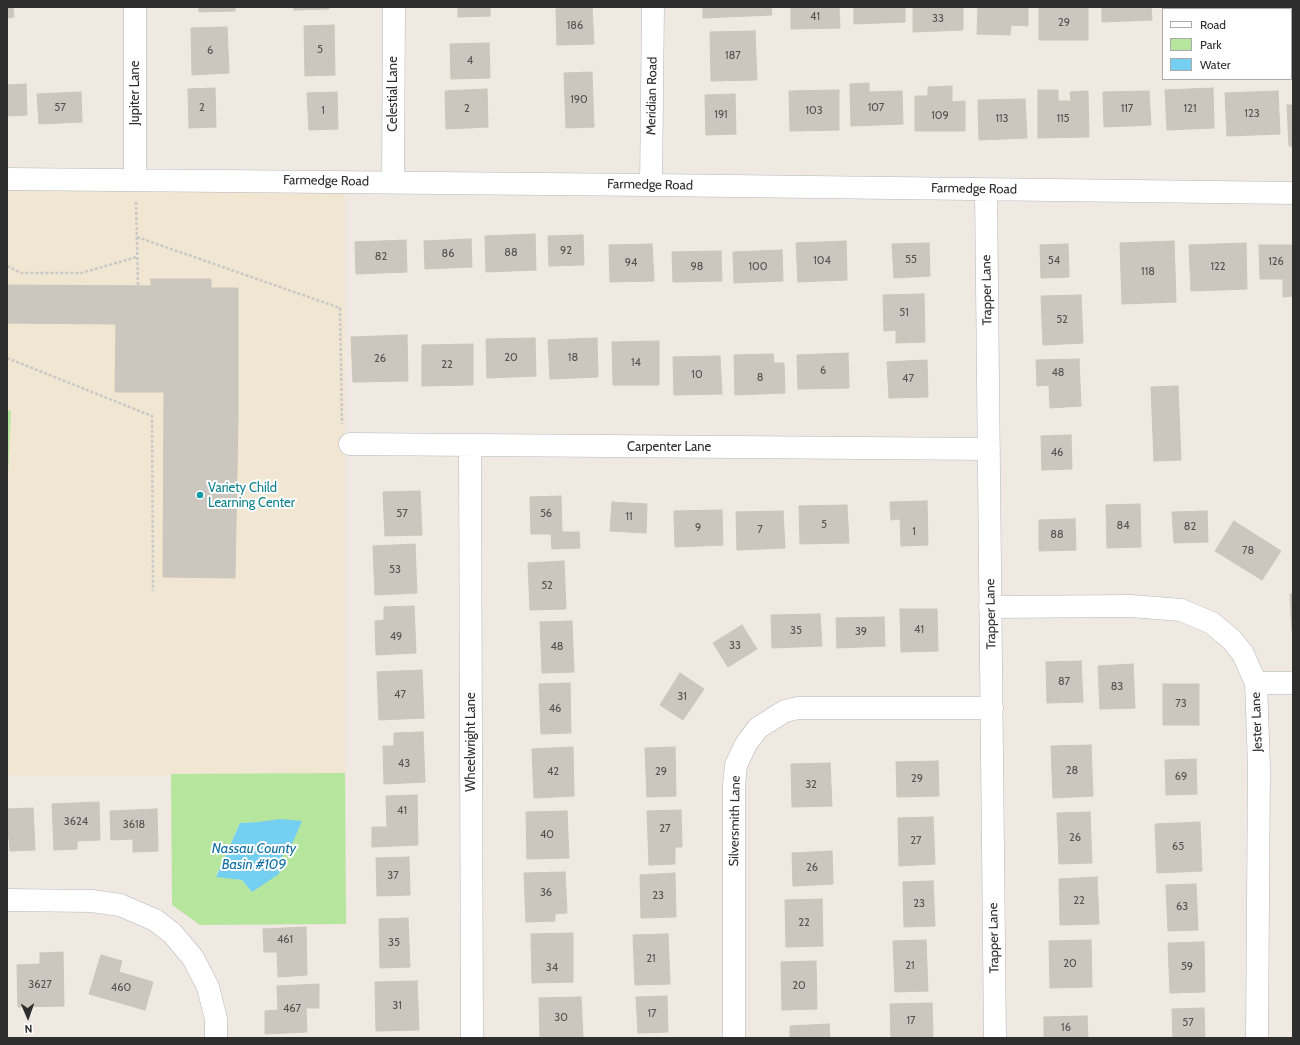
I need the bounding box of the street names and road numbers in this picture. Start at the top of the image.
street label: Celestial Lane [385,56,401,132]
street label: Meridian Road [644,57,660,135]
street label: Jupiter Lane [127,61,143,125]
street label: Farmedge Road [283,172,369,190]
street label: Farmedge Road [607,176,693,194]
street label: Farmedge Road [931,180,1017,198]
street label: Trapper Lane [979,254,995,326]
street label: Carpenter Lane [627,439,711,455]
street label: Trapper Lane [983,578,999,650]
street label: Wheelwright Lane [463,692,479,792]
street label: Jester Lane [1248,692,1266,752]
street label: Silversmith Lane [726,775,744,867]
street label: Trapper Lane [986,902,1002,974]

